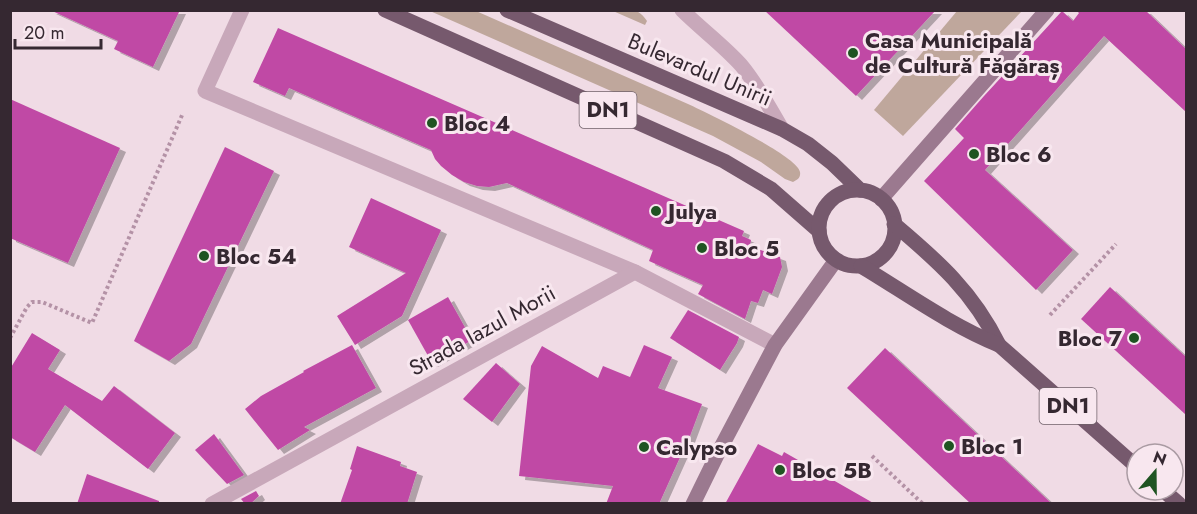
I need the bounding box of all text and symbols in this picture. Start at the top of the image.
scale bar [15,12,100,50]
text: 20 m [24,20,64,46]
street label: Bulevardul Unirii [623,24,777,114]
place label: Casa Municipală de Cultură Făgăraș [865,24,1060,81]
marker: Casa Municipală de Cultură Făgăraș [846,46,860,60]
road number: DN1 [580,92,636,128]
place label: Bloc 4 [444,107,510,139]
marker: Bloc 4 [425,116,439,130]
place label: Bloc 6 [986,138,1052,170]
marker: Bloc 6 [967,147,981,161]
place label: Julya [664,195,717,227]
marker: Julya [649,204,663,218]
place label: Bloc 5 [714,232,779,264]
place label: Bloc 54 [216,240,297,272]
marker: Bloc 5 [695,241,709,255]
marker: Bloc 54 [197,249,211,263]
street label: Strada Iazul Morii [403,276,561,384]
place label: Bloc 7 [1058,322,1123,354]
marker: Bloc 7 [1127,331,1141,345]
road number: DN1 [1040,388,1096,424]
place label: Bloc 1 [961,430,1023,462]
place label: Calypso [656,431,737,463]
marker: Bloc 1 [942,439,956,453]
marker: Calypso [637,440,651,454]
north arrow [1125,442,1185,502]
text: N [1150,445,1170,471]
place label: Bloc 5B [792,454,872,486]
marker: Bloc 5B [773,463,787,477]

